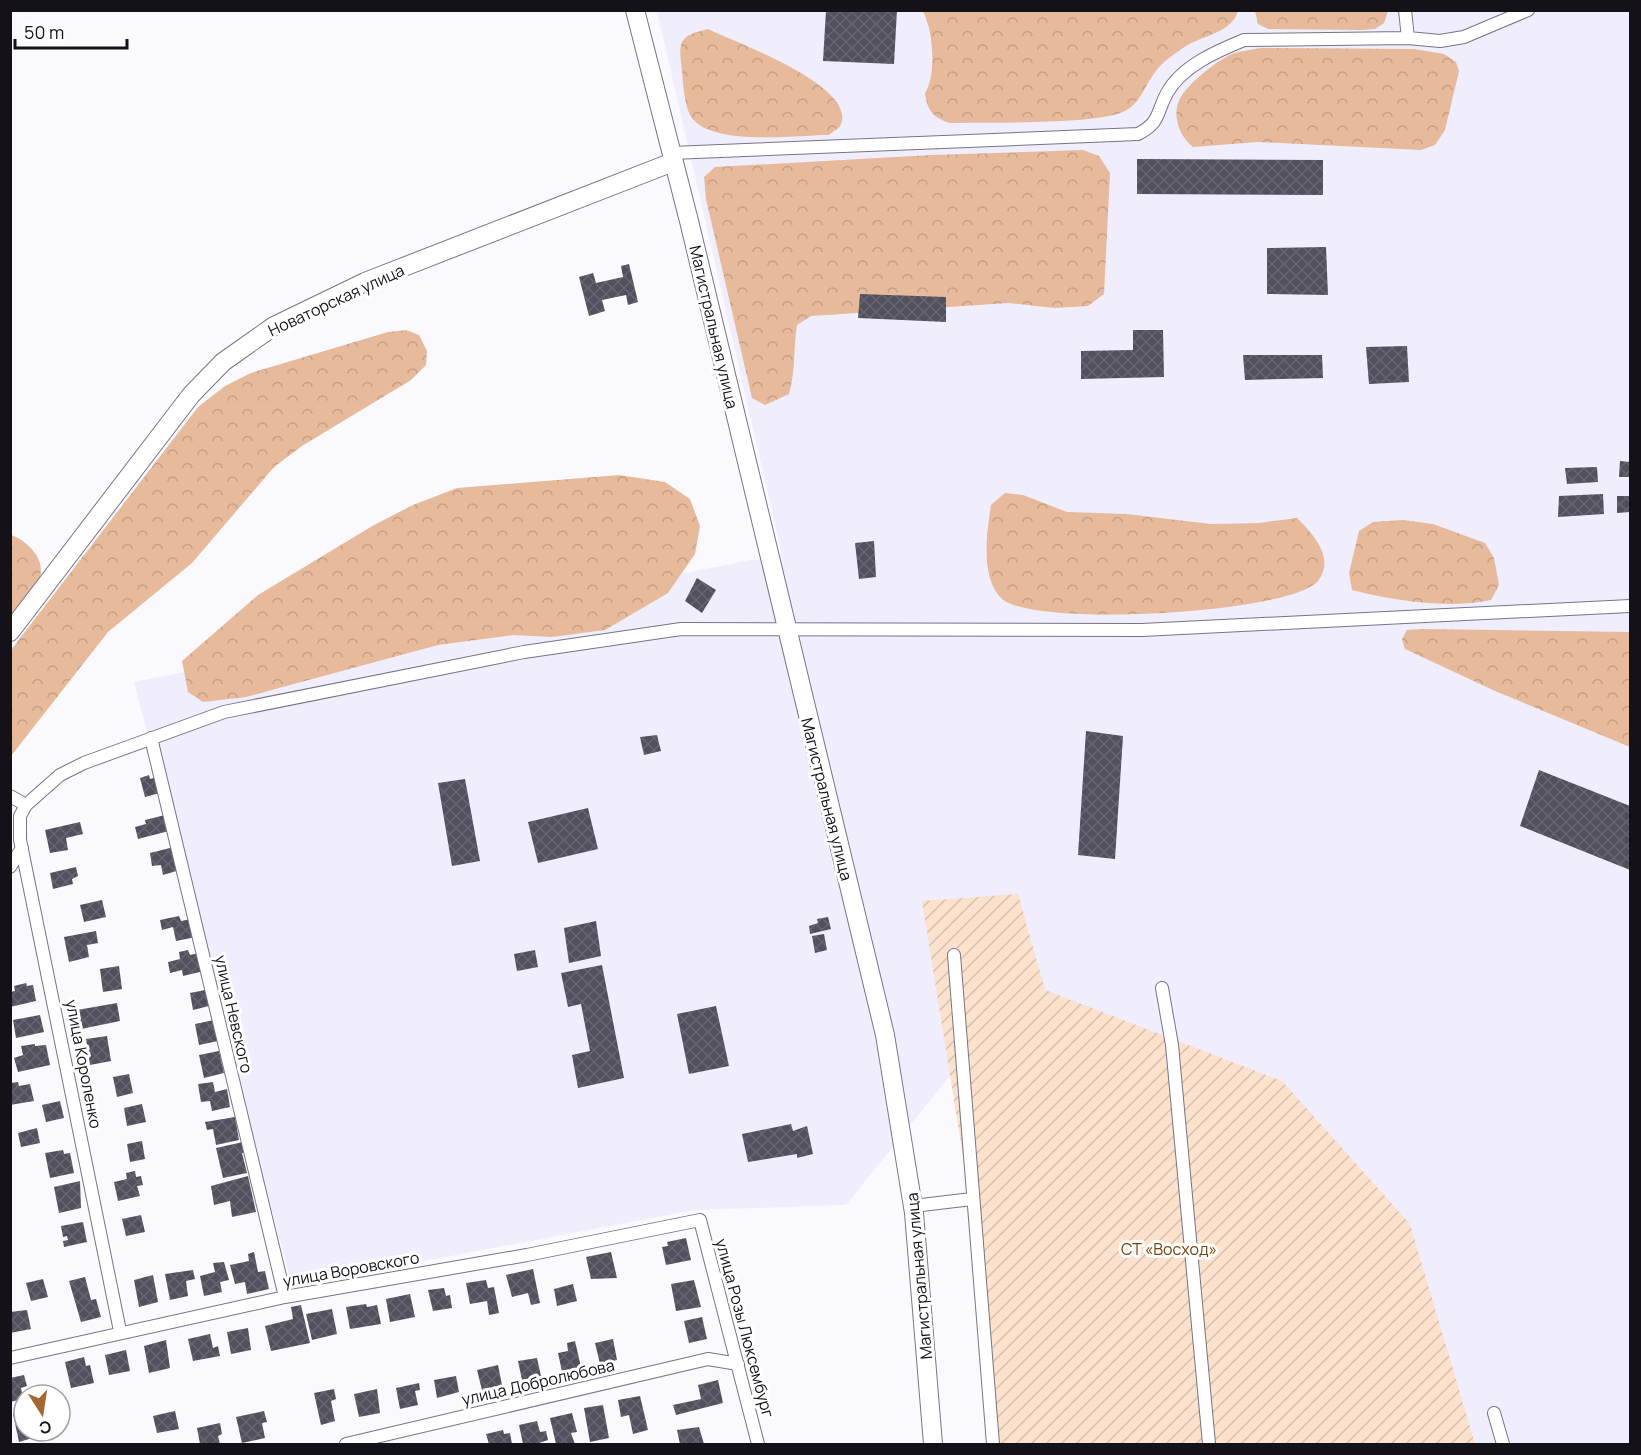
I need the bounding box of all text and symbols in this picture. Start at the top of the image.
scale bar [15,12,128,50]
text: 50 m [24,20,64,44]
street label: Магистральная улица [684,243,744,411]
street label: Новаторская улица [264,259,408,341]
street label: Магистральная улица [796,715,858,883]
street label: улица Невского [210,953,258,1075]
street label: улица Короленко [61,998,107,1130]
street label: Магистральная улица [901,1192,937,1360]
street label: улица Розы Люксембург [711,1236,780,1420]
park label: СТ «Восход» [1121,1238,1217,1260]
street label: улица Воровского [281,1246,421,1292]
street label: улица Добролюбова [460,1354,616,1410]
north arrow [12,1383,72,1443]
text: С [37,1416,53,1440]

